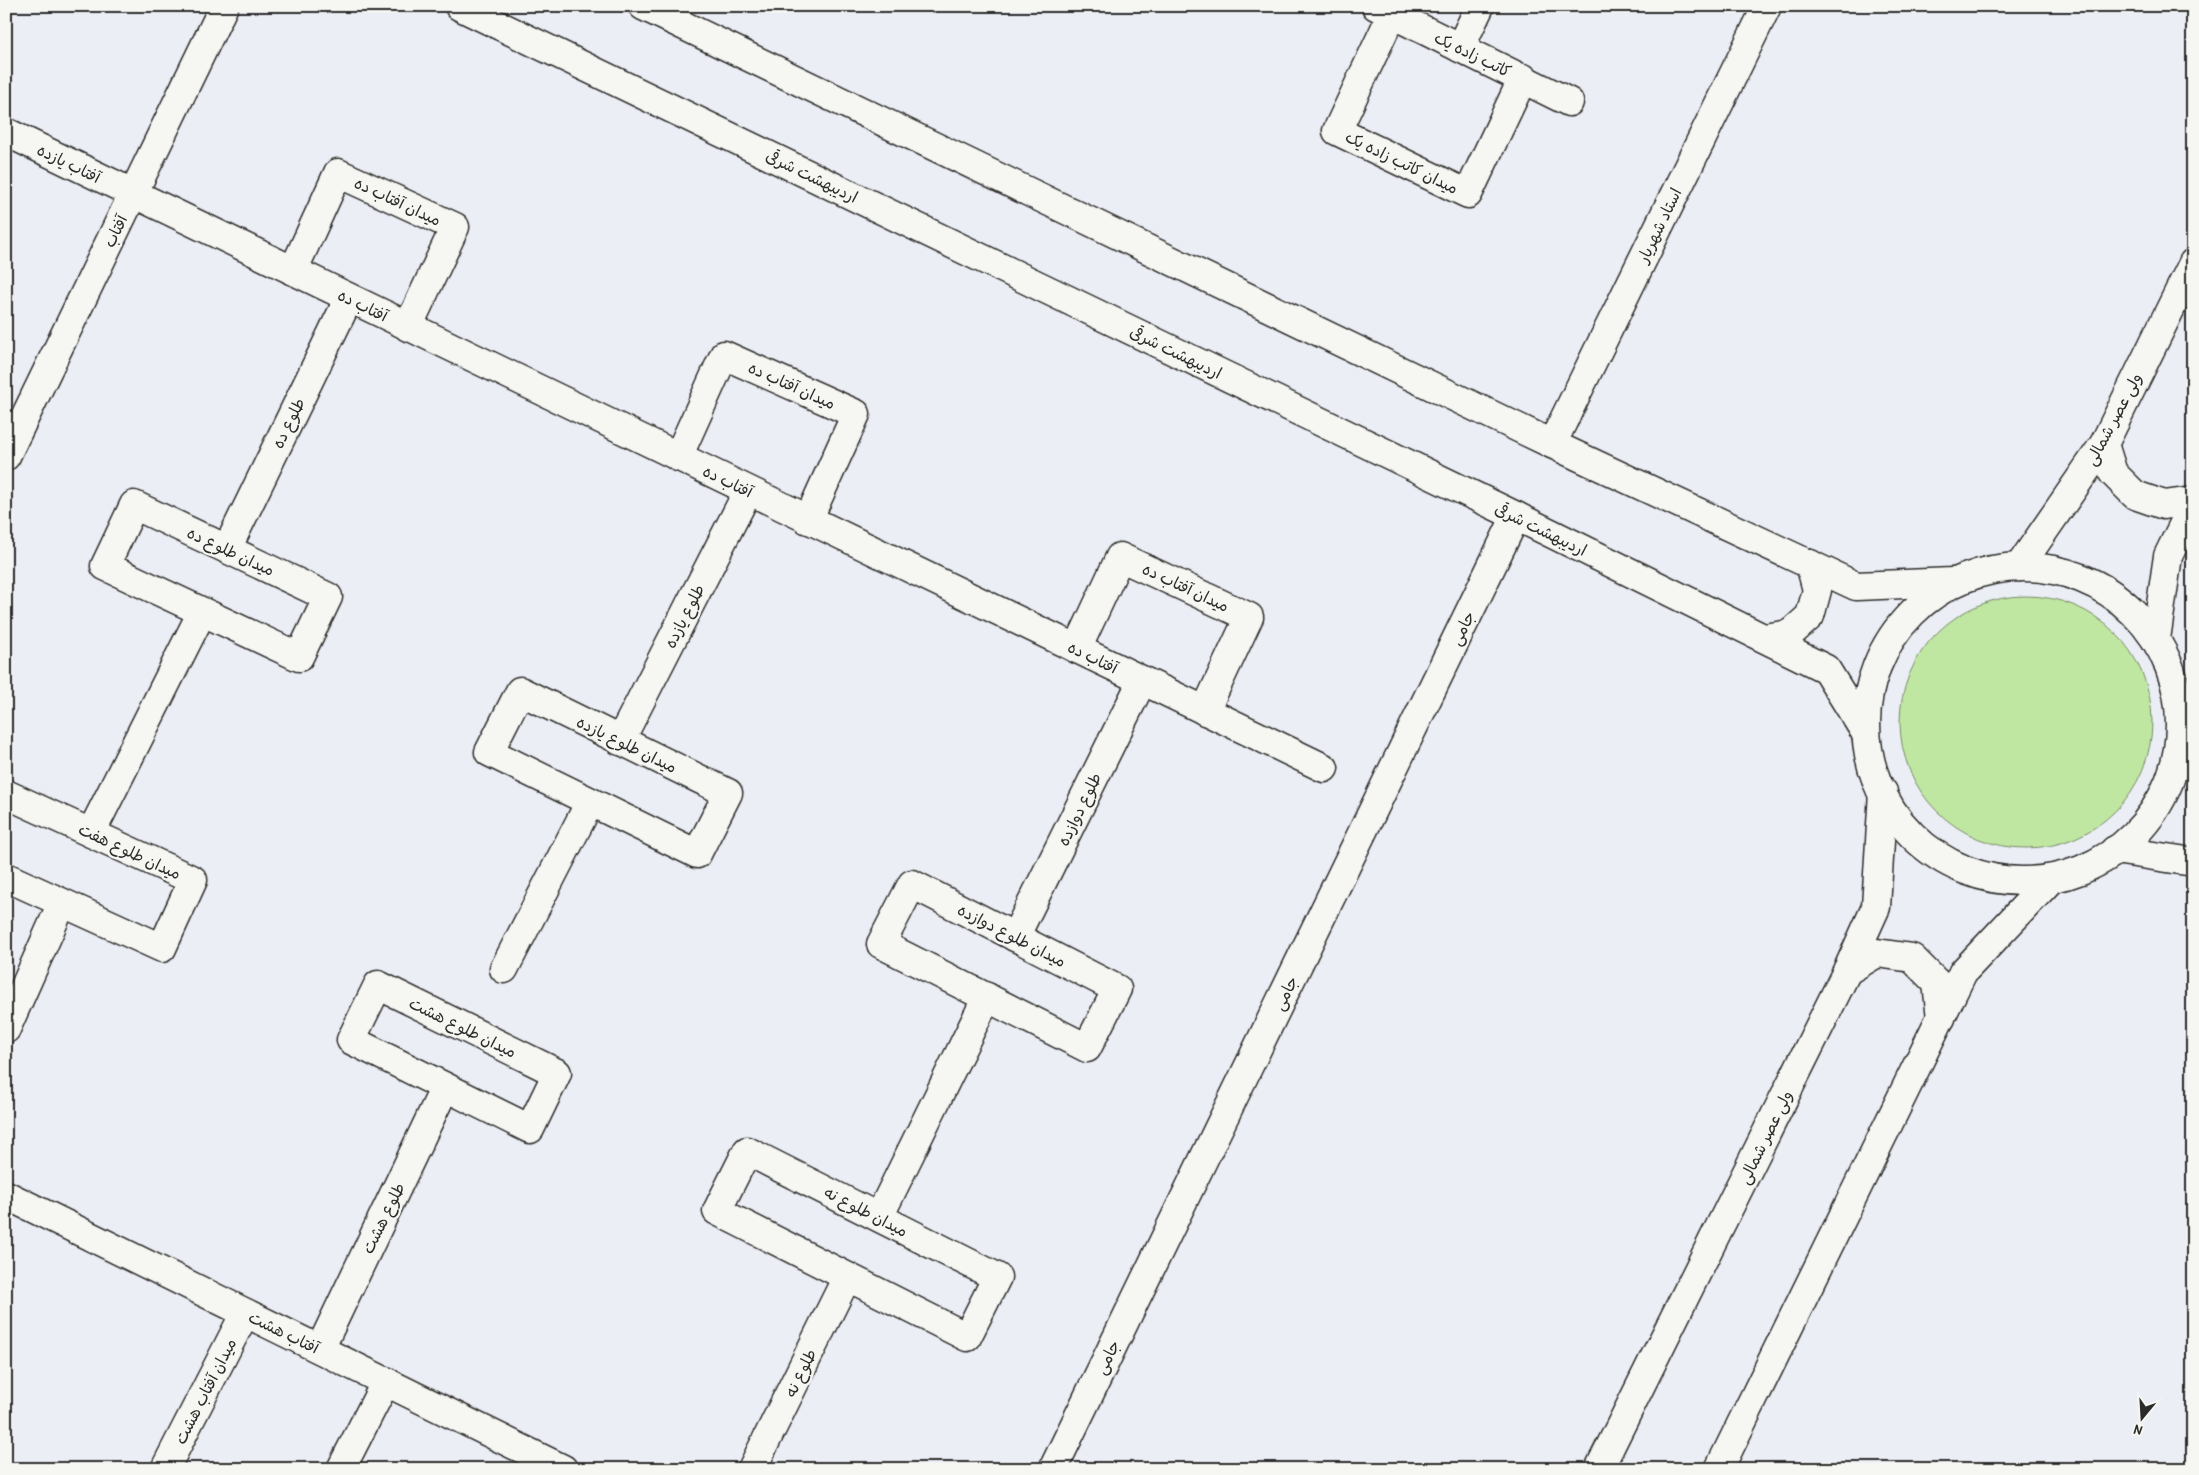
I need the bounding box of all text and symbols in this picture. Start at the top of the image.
street label: کاتب زاده یک [1431,26,1515,82]
street label: میدان کاتب زاده یک [1342,125,1462,199]
street label: آفتاب یازده [33,138,106,188]
street label: اردیبهشت شرقی [762,144,862,208]
street label: میدان آفتاب ده [351,171,445,231]
street label: استاد شهریار [1631,184,1687,268]
street label: آفتاب [98,210,133,251]
street label: آفتاب ده [334,283,393,327]
street label: اردیبهشت شرقی [1126,320,1226,384]
street label: میدان آفتاب ده [745,356,839,414]
street label: ولی عصر شمالی [2079,369,2147,469]
street label: طلوع ده [266,394,311,452]
street label: آفتاب ده [699,459,758,503]
street label: اردیبهشت شرقی [1491,497,1591,561]
street label: میدان طلوع ده [183,521,278,582]
street label: میدان آفتاب ده [1139,557,1233,617]
street label: طلوع یازده [659,580,710,652]
street label: جامی [1444,607,1480,649]
street label: آفتاب ده [1064,635,1123,679]
street label: میدان طلوع یازده [573,710,681,779]
street label: طلوع دوازده [1052,769,1107,850]
street label: میدان طلوع هفت [75,818,185,885]
street label: میدان طلوع دوازده [953,898,1070,973]
street label: جامی [1267,972,1303,1014]
street label: میدان طلوع هشت [405,992,520,1063]
street label: ولی عصر شمالی [1733,1086,1797,1188]
street label: طلوع هشت [356,1179,411,1258]
street label: میدان طلوع نه [820,1180,912,1243]
street label: آفتاب هشت [245,1305,324,1359]
street label: میدان آفتاب هشت [169,1334,241,1448]
street label: جامی [1089,1336,1125,1378]
street label: طلوع نه [779,1345,822,1401]
north arrow [2116,1392,2166,1442]
text: N [2131,1420,2144,1441]

